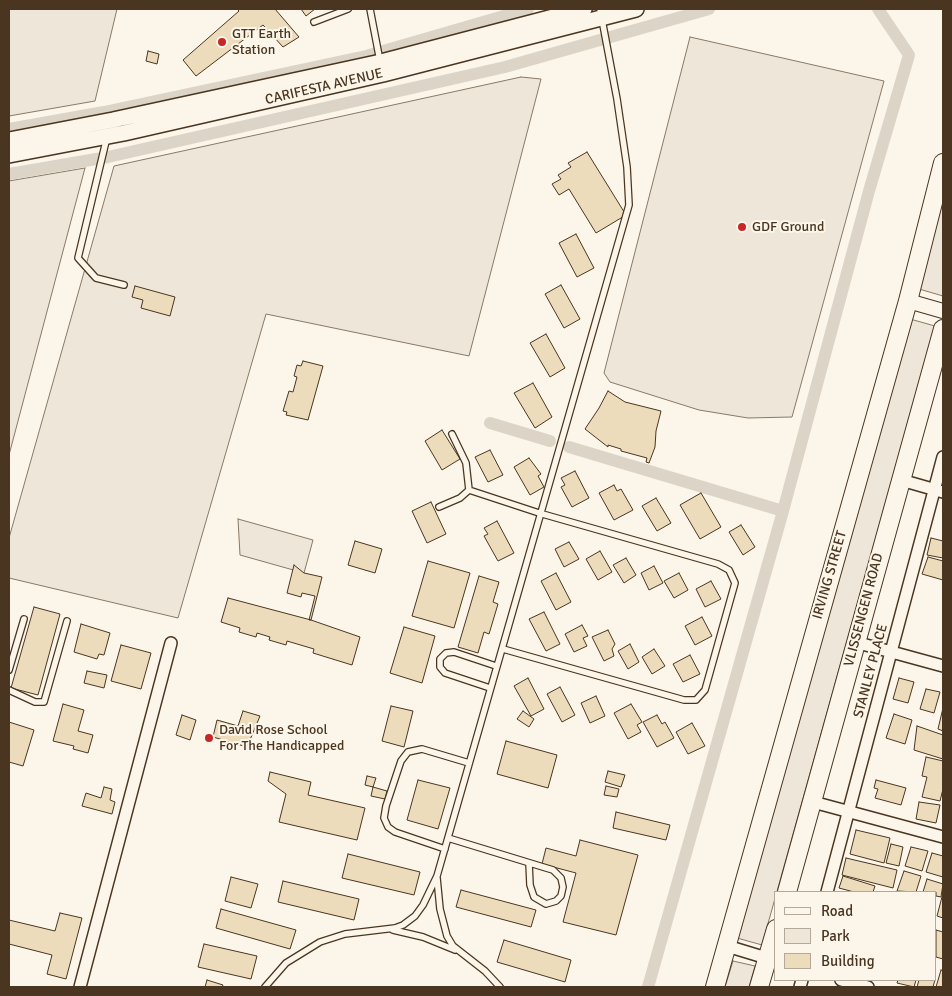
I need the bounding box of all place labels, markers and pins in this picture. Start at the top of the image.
place label: GTT Earth Station [232,26,291,58]
marker: GTT Earth Station [216,36,228,48]
place label: GDF Ground [752,219,824,235]
marker: GDF Ground [736,221,748,233]
place label: David Rose School For The Handicapped [219,722,344,754]
marker: David Rose School For The Handicapped [203,732,215,744]

